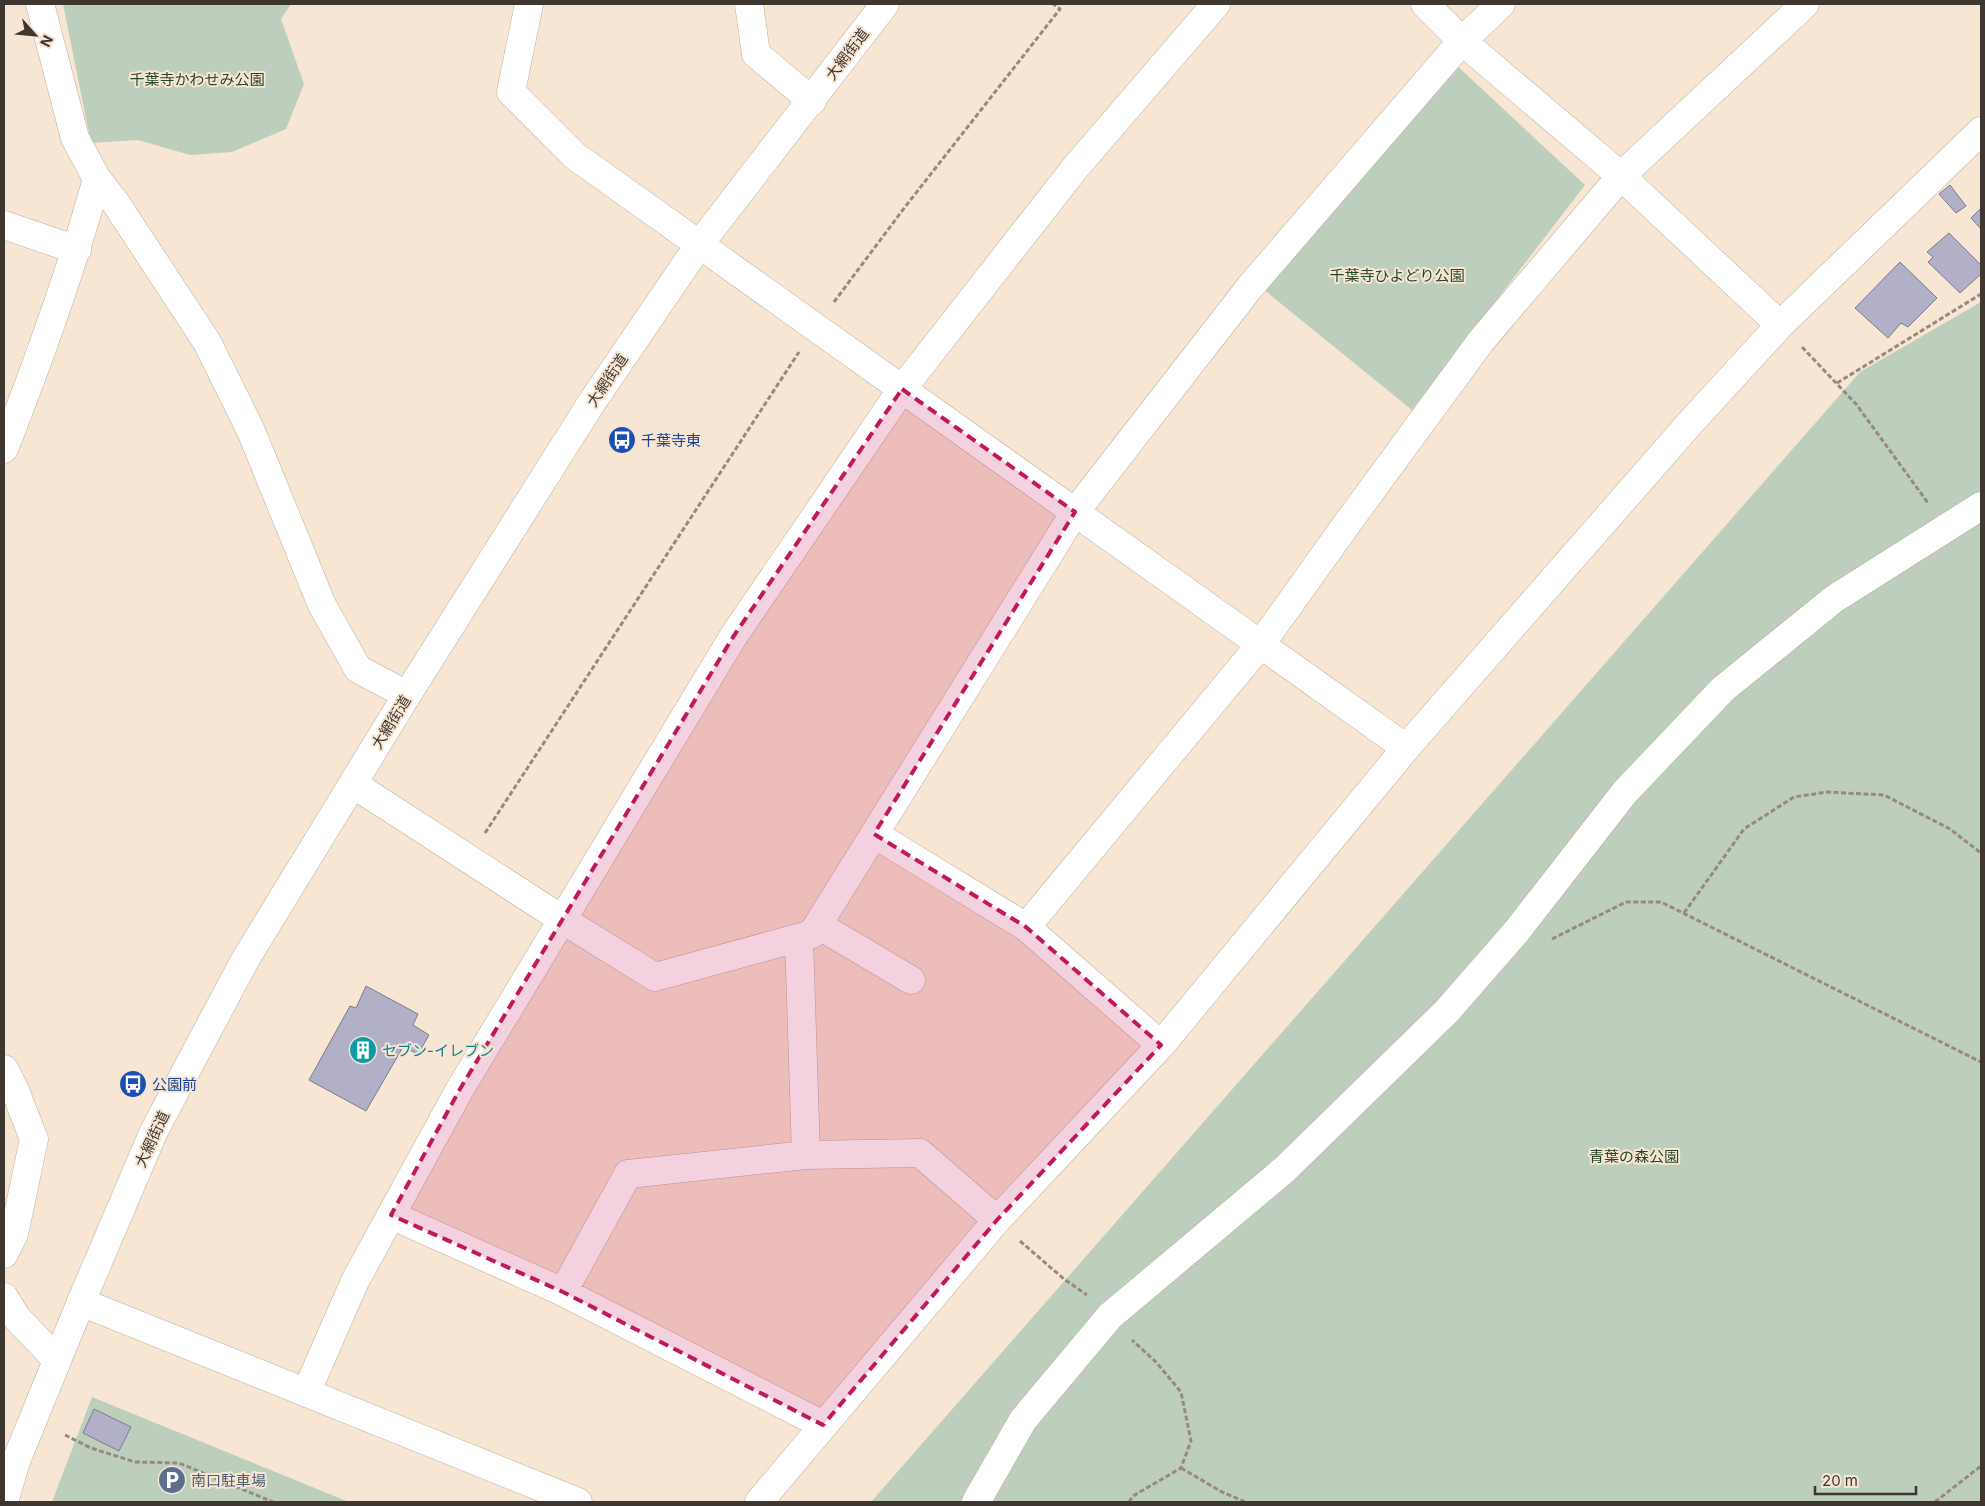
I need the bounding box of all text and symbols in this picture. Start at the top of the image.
north arrow [10,10,60,60]
street label: 大網街道 [821,24,873,84]
text: N [37,33,57,50]
park label: 千葉寺かわせみ公園 [129,70,265,89]
park label: 千葉寺ひよどり公園 [1329,266,1465,285]
street label: 大網街道 [582,350,632,410]
bus stop icon: 千葉寺東 [607,425,637,455]
place label: 千葉寺東 [641,431,701,450]
street label: 大網街道 [367,692,415,752]
building icon: セブン-イレブン [348,1035,378,1065]
place label: セブン-イレブン [382,1041,494,1060]
bus stop icon: 公園前 [118,1069,148,1099]
place label: 公園前 [152,1075,197,1094]
street label: 大網街道 [131,1108,173,1170]
park label: 青葉の森公園 [1589,1147,1679,1166]
scale bar [1815,1464,1916,1496]
parking icon: 南口駐車場 [157,1465,187,1495]
place label: 南口駐車場 [191,1471,266,1490]
text: 20 m [1822,1471,1858,1490]

